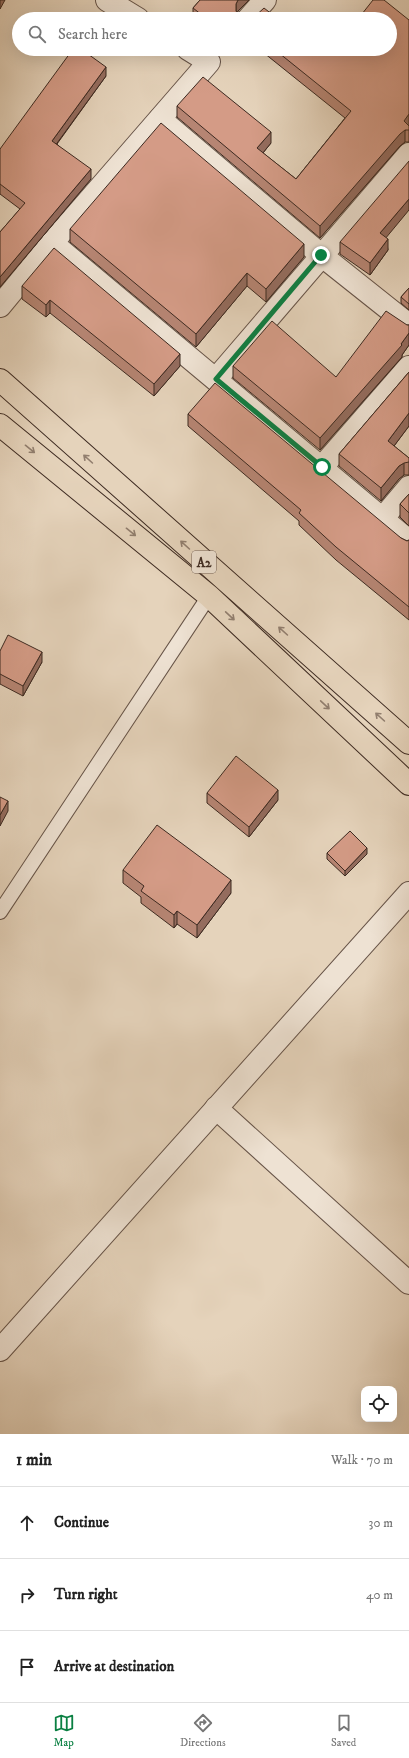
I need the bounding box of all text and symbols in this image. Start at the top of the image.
search box [12,12,397,56]
icon: search [26,23,48,45]
text: Search here [58,25,127,44]
route end [312,246,330,264]
one-way arrow [25,445,36,454]
one-way arrow [83,454,93,463]
route start [313,458,331,476]
one-way arrow [125,527,136,536]
one-way arrow [180,540,190,550]
road number: A2 [192,551,216,573]
one-way arrow [225,611,235,620]
one-way arrow [277,627,288,636]
one-way arrow [320,700,330,709]
one-way arrow [375,713,385,722]
map controls [361,1386,397,1422]
button: locate [361,1386,397,1422]
text: 1 min [16,1449,52,1471]
text: Walk · 70 m [331,1452,393,1468]
icon: ahead [16,1512,38,1534]
text: Continue [54,1513,109,1532]
text: 30 m [369,1515,393,1531]
icon: right [16,1584,38,1606]
text: Turn right [54,1585,117,1604]
text: 40 m [366,1587,393,1603]
icon: arrive [16,1656,38,1678]
text: Arrive at destination [54,1657,174,1676]
tab: Map [53,1712,75,1750]
tab: Directions [180,1712,226,1750]
tab: Saved [331,1712,356,1750]

